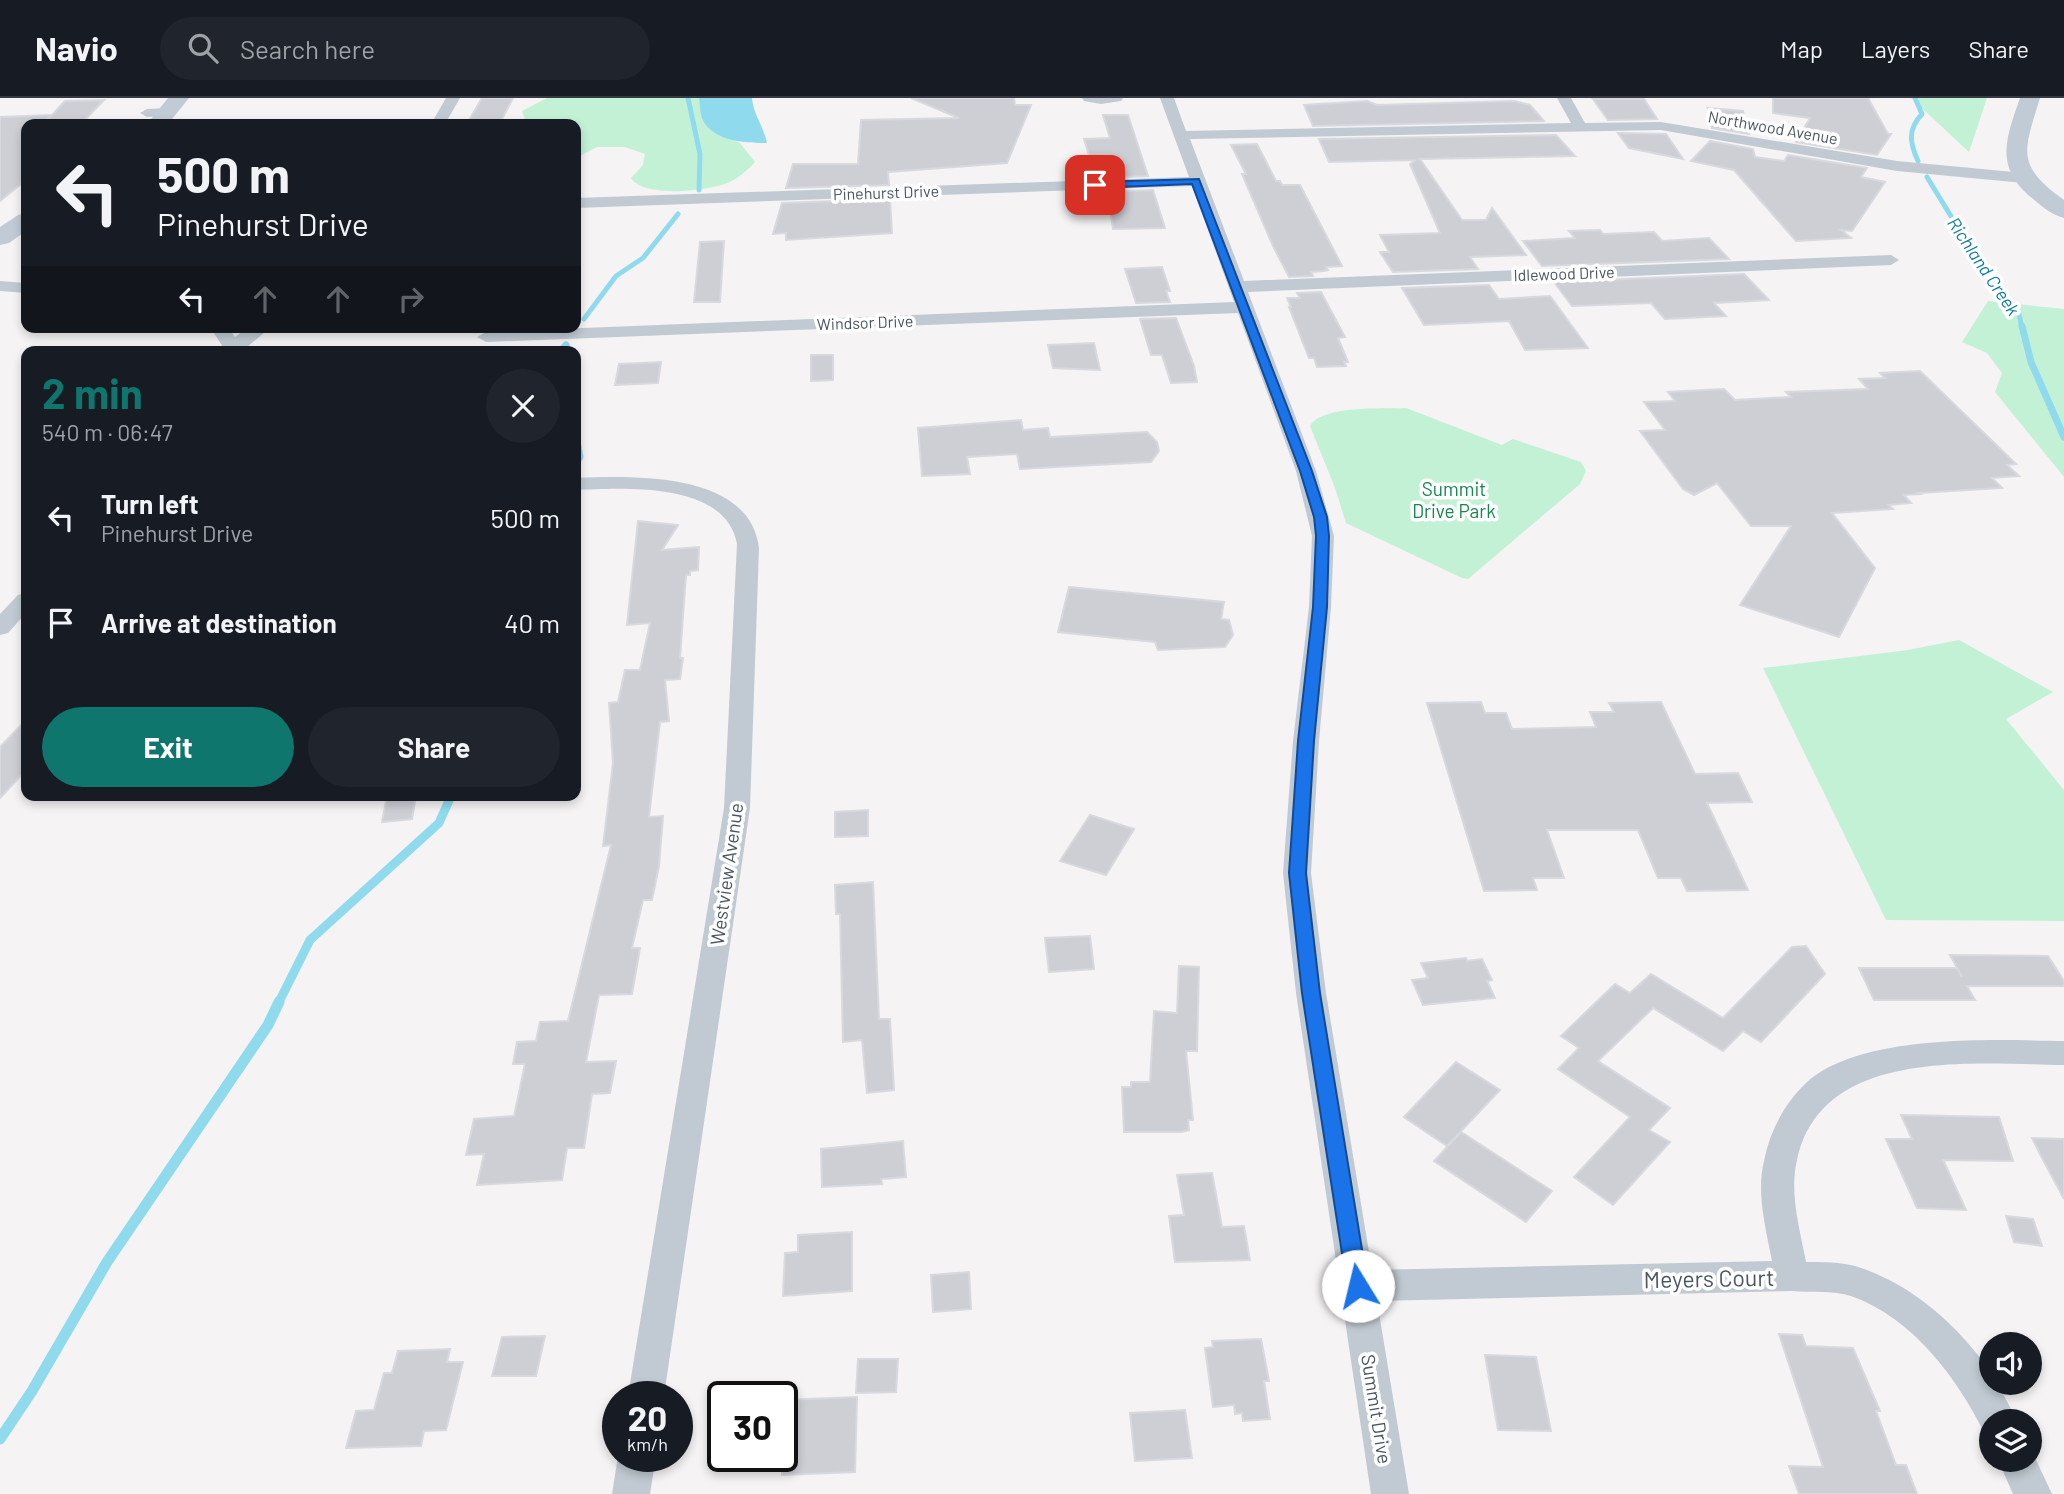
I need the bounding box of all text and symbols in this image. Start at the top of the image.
search box [160,17,650,80]
text: Navio [35,28,118,68]
icon: search [184,29,222,67]
text: Search here [240,33,375,64]
text: Map [1780,34,1823,63]
text: Layers [1861,34,1930,63]
text: Share [1968,34,2029,63]
street label: Northwood Avenue [1707,106,1839,148]
text: 500 m [157,144,290,203]
icon: left [42,147,133,238]
pin [1065,155,1125,215]
icon: arrive [1076,166,1114,204]
street label: Pinehurst Drive [833,181,939,203]
text: Pinehurst Drive [157,204,369,242]
water label: Richland Creek [1943,213,2025,319]
street label: Idlewood Drive [1513,262,1615,284]
icon: left [173,280,211,318]
icon: ahead [246,280,284,318]
icon: ahead [319,280,357,318]
icon: right [392,280,430,318]
street label: Windsor Drive [816,311,914,333]
text: 2 min [42,367,143,417]
button: close [486,369,560,443]
text: 540 m · 06:47 [42,418,173,446]
park label: Summit Drive Park [1412,477,1496,522]
text: Turn left [101,488,199,519]
icon: left [42,499,80,537]
text: 500 m [491,502,560,533]
text: Pinehurst Drive [101,519,253,547]
icon: arrive [42,604,80,642]
text: Arrive at destination [101,607,337,638]
text: 40 m [504,607,560,638]
button: Exit [42,707,294,787]
button: Share [308,707,560,787]
street label: Westview Avenue [705,801,747,947]
position arrow [1321,1249,1395,1323]
street label: Meyers Court [1643,1263,1775,1293]
map controls [1979,1332,2042,1472]
button: sound [1979,1332,2042,1395]
street label: Summit Drive [1357,1353,1397,1465]
speed limit sign: 30 [707,1381,798,1472]
text: 20 [628,1396,667,1438]
button: layers [1979,1409,2042,1472]
text: km/h [627,1433,668,1455]

